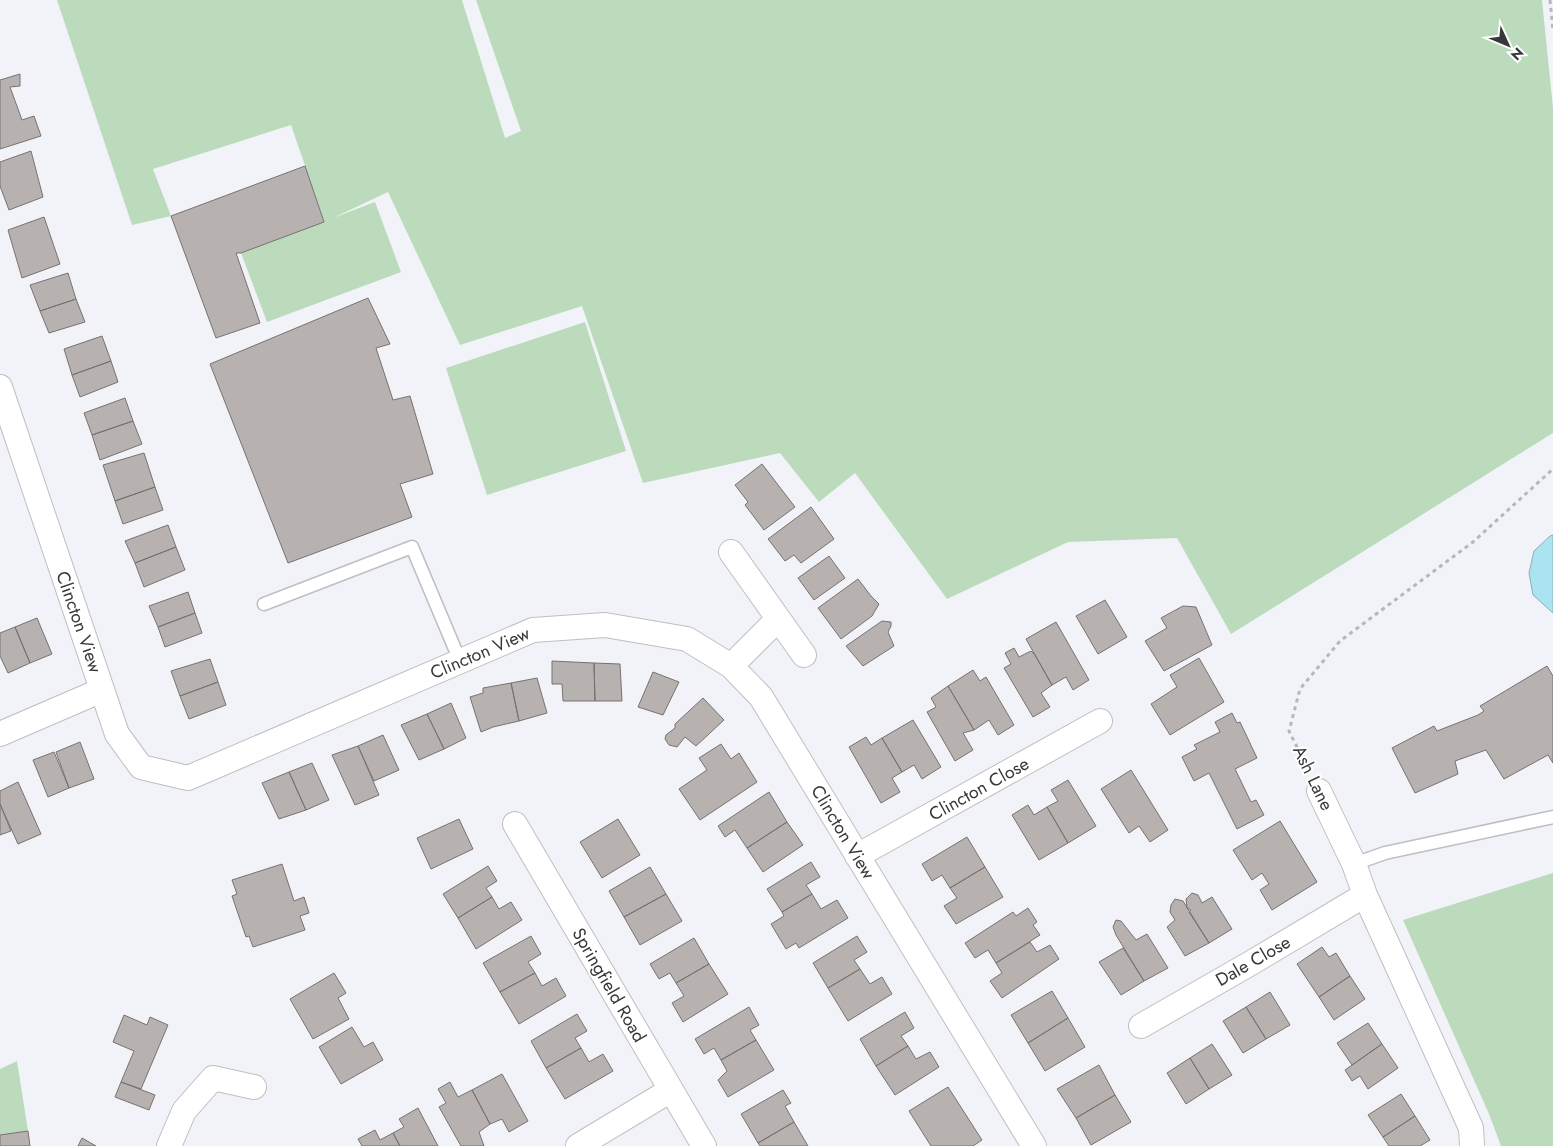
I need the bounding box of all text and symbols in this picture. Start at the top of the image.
north arrow [1483,20,1533,70]
text: N [1506,43,1528,65]
street label: Clincton View [49,568,109,677]
street label: Clincton View [426,620,535,686]
street label: Ash Lane [1286,741,1340,815]
street label: Clincton Close [924,751,1034,827]
street label: Clincton View [805,780,882,885]
street label: Springfield Road [566,923,652,1047]
street label: Dale Close [1211,929,1295,993]

